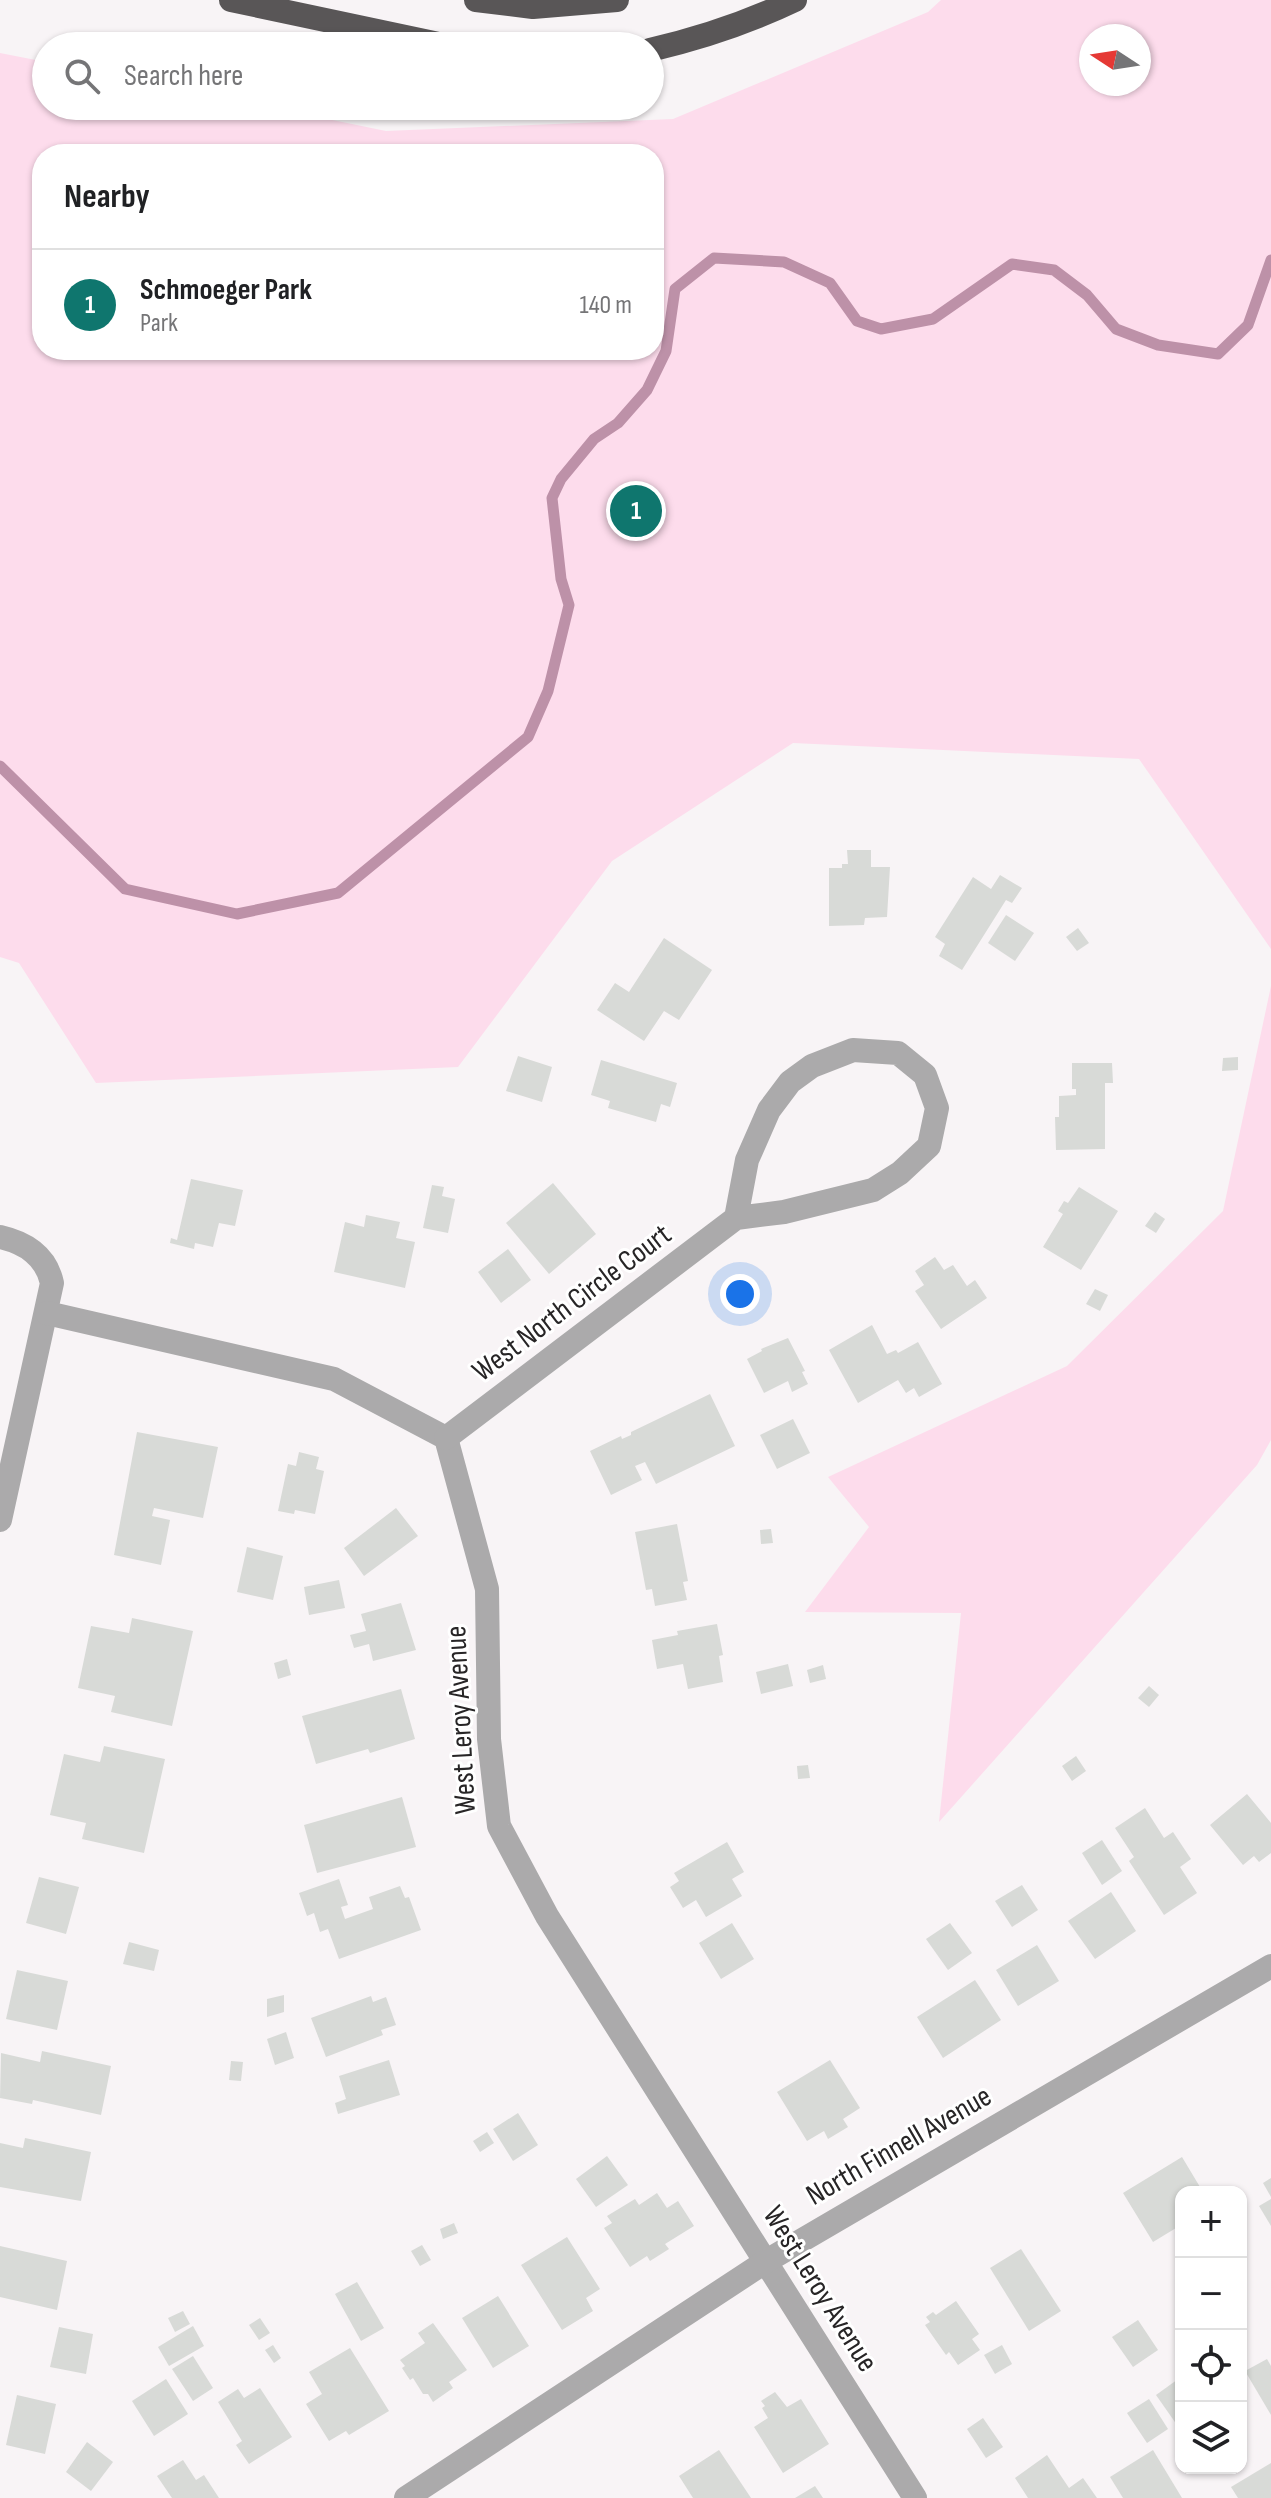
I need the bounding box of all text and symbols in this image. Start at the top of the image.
north arrow [1079,24,1151,96]
search box [32,32,664,120]
icon: search [60,54,104,98]
text: Search here [124,58,243,94]
text: Nearby [64,176,150,217]
text: Schmoeger Park [140,272,312,308]
text: 1 [85,290,95,321]
text: 140 m [580,290,632,321]
text: Park [140,308,178,339]
pin: 1 [610,481,662,541]
street label: West North Circle Court [466,1217,678,1389]
your location [720,1274,760,1314]
street label: West Leroy Avenue [438,1625,484,1815]
street label: North Finnell Avenue [800,2078,998,2214]
map controls [1175,2186,1247,2474]
button: + [1175,2186,1247,2258]
street label: West Leroy Avenue [755,2199,885,2379]
button: − [1175,2258,1247,2330]
button: locate [1175,2330,1247,2402]
button: layers [1175,2402,1247,2474]

